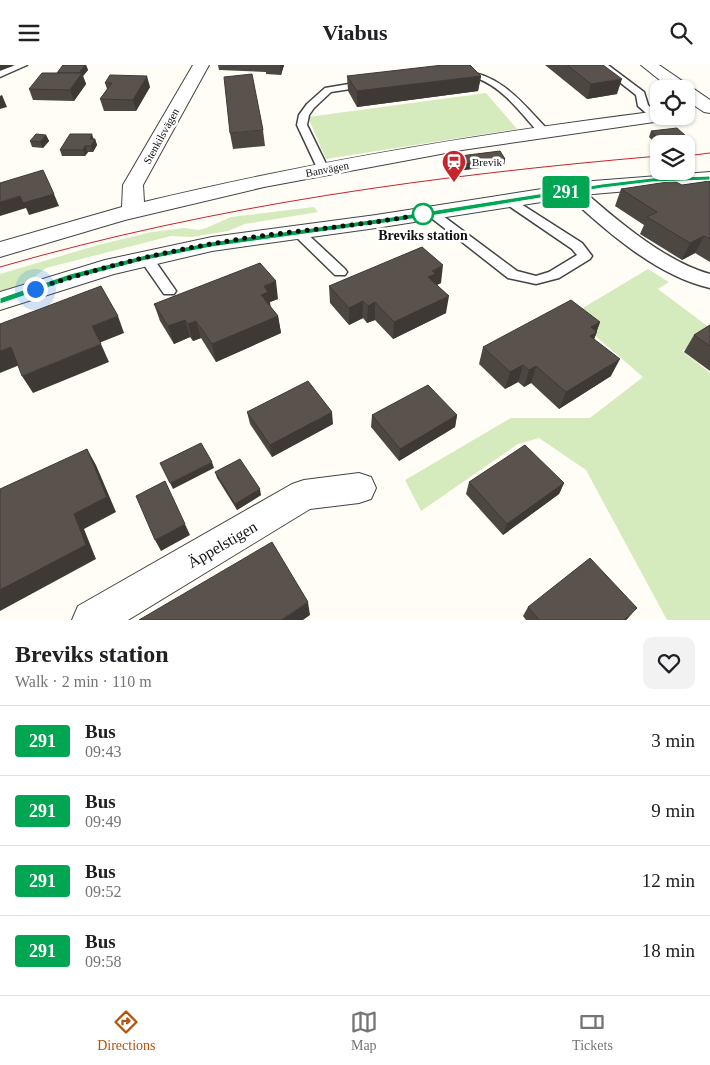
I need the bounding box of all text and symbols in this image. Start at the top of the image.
icon: menu [15,19,43,47]
icon: search [667,19,695,47]
text: Viabus [322,20,388,45]
map controls [650,80,695,180]
button: locate [650,80,695,125]
street label: Stenkilsvägen [141,106,181,166]
button: layers [650,135,695,180]
station icon: Brevik [441,149,467,183]
place label: Brevik [472,156,502,168]
street label: Banvägen [304,159,350,179]
line badge: 291 [537,176,595,208]
text: 291 [553,182,580,202]
marker: Breviks station [412,203,434,225]
place label: Breviks station [378,228,468,243]
your location [23,277,48,302]
street label: Äppelstigen [185,518,260,572]
button: heart [643,637,695,689]
text: Breviks station [15,641,169,667]
text: Walk · 2 min · 110 m [15,673,152,690]
text: Bus [85,721,116,742]
text: 3 min [651,730,695,751]
text: 291 [29,731,56,751]
text: 09:43 [85,743,121,760]
text: Bus [85,791,116,812]
text: 9 min [651,800,695,821]
text: 291 [29,801,56,821]
text: 09:49 [85,813,121,830]
text: Bus [85,861,116,882]
text: 12 min [642,870,695,891]
text: 291 [29,871,56,891]
text: 09:52 [85,883,121,900]
text: Bus [85,931,116,952]
text: 18 min [642,940,695,961]
text: 291 [29,941,56,961]
text: 09:58 [85,953,121,970]
tab: Directions [97,1008,155,1054]
tab: Map [350,1008,378,1054]
tab: Tickets [572,1008,613,1054]

